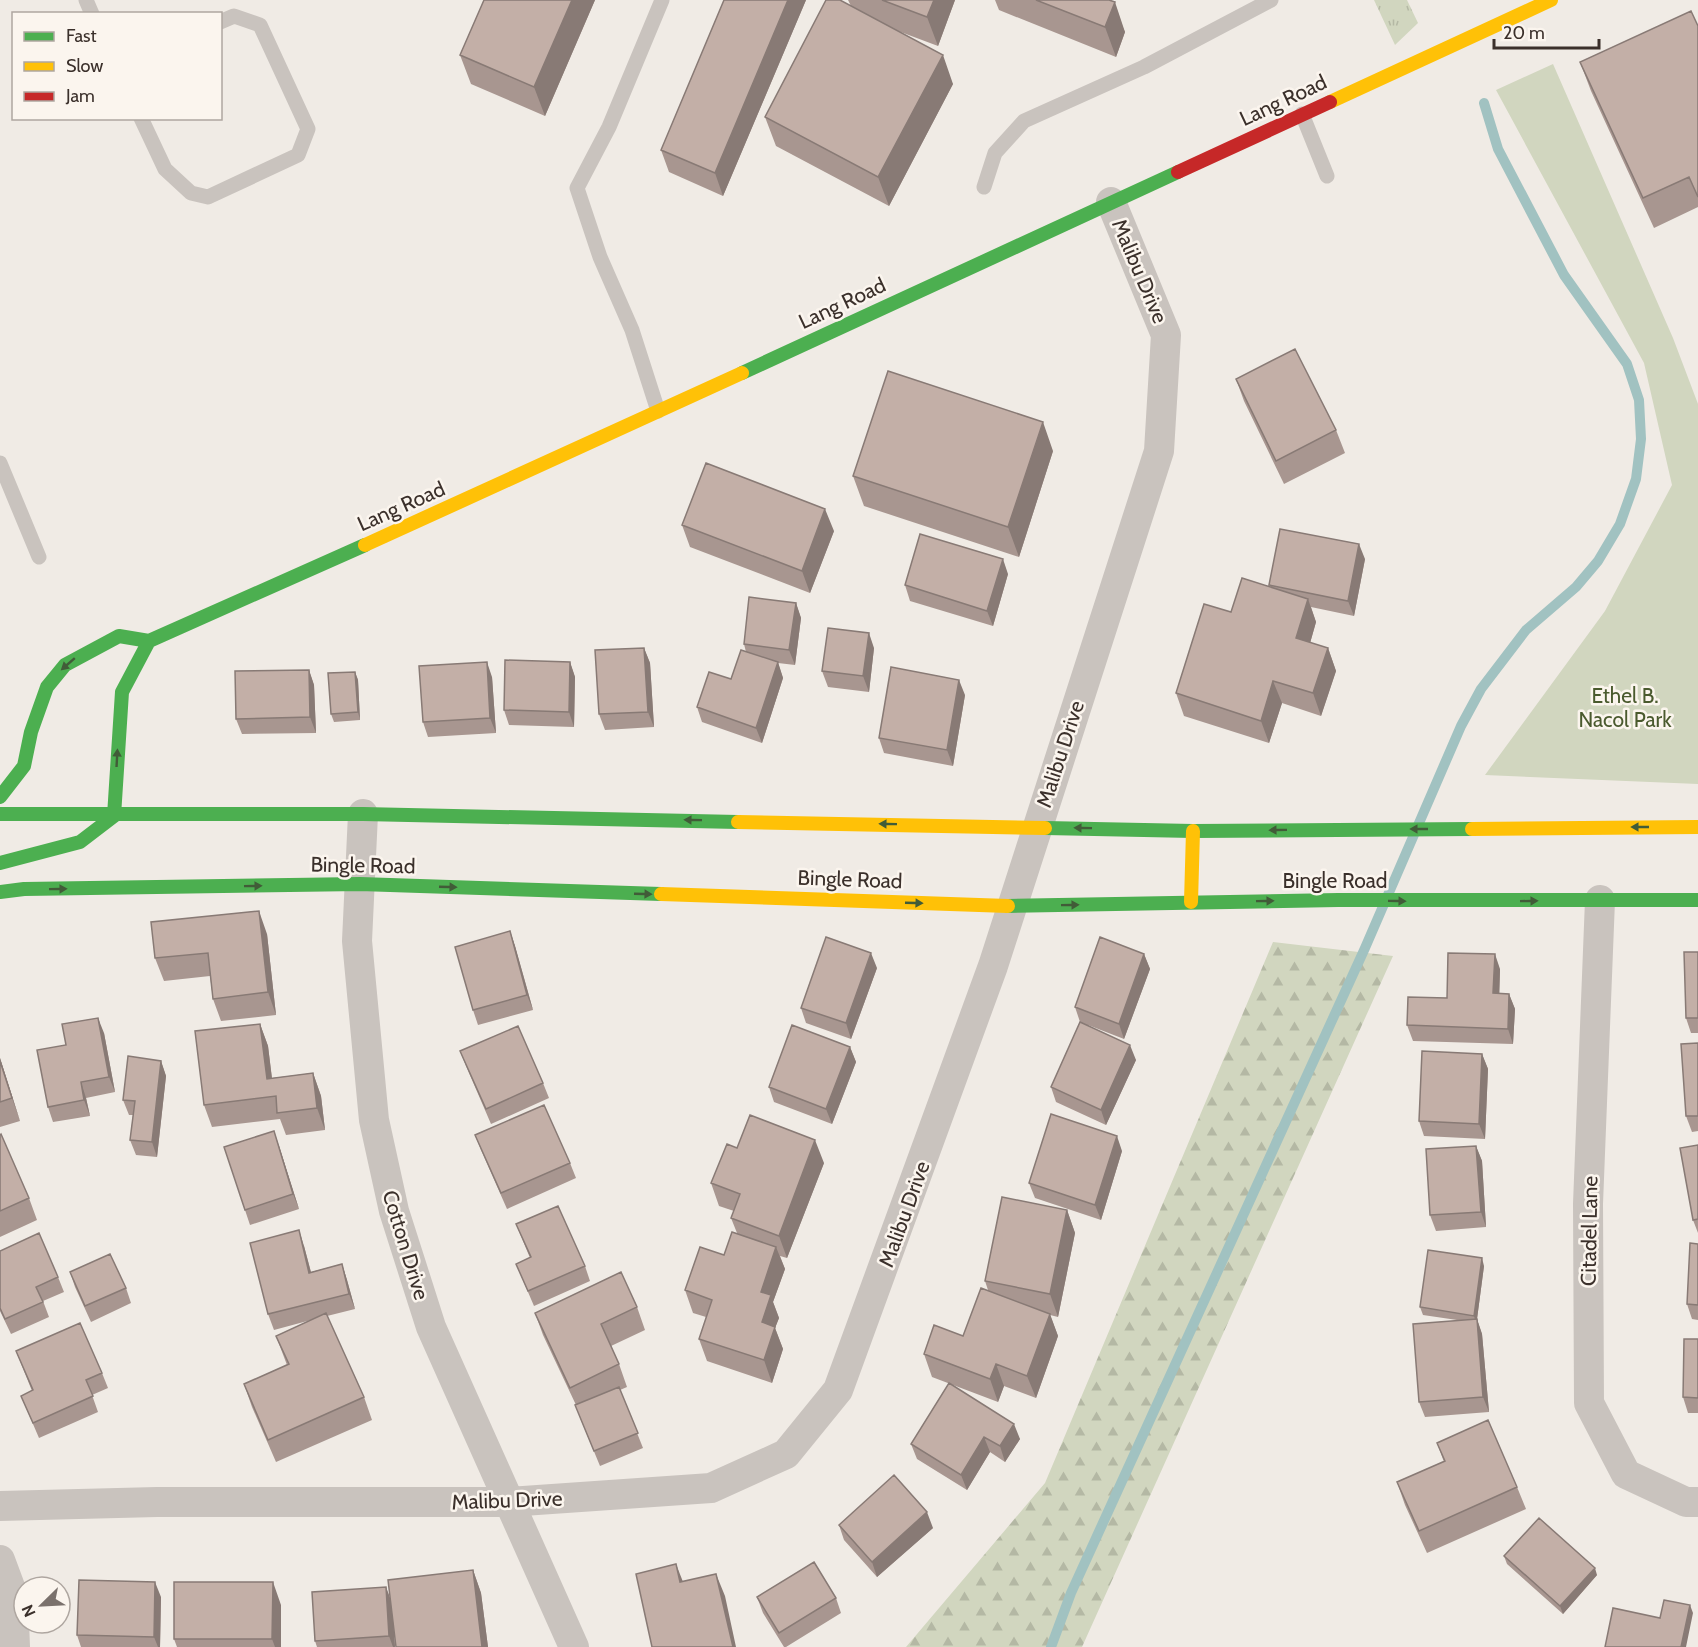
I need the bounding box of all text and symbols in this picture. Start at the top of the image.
legend [12,12,222,120]
scale bar [1494,12,1599,50]
text: 20 m [1503,22,1545,44]
text: Fast [66,25,97,47]
text: Slow [66,55,103,77]
street label: Lang Road [1236,69,1330,131]
text: Jam [65,85,95,107]
street label: Malibu Drive [1107,215,1173,327]
street label: Lang Road [795,272,889,334]
street label: Lang Road [353,476,449,536]
one-way arrow [61,657,76,670]
park label: Ethel B. Nacol Park [1578,683,1672,732]
street label: Malibu Drive [1031,697,1089,811]
one-way arrow [112,748,121,767]
one-way arrow [684,816,703,825]
one-way arrow [879,820,898,829]
one-way arrow [1630,823,1649,832]
one-way arrow [1074,824,1093,833]
one-way arrow [1409,824,1428,834]
one-way arrow [1269,825,1288,834]
street label: Bingle Road [310,852,416,878]
street label: Bingle Road [797,865,903,893]
street label: Bingle Road [1283,868,1387,893]
one-way arrow [244,881,263,891]
one-way arrow [439,882,458,892]
one-way arrow [49,884,68,894]
one-way arrow [634,889,653,898]
one-way arrow [1255,896,1274,906]
one-way arrow [1387,896,1406,906]
one-way arrow [1520,896,1539,906]
one-way arrow [905,898,924,907]
one-way arrow [1060,900,1079,910]
street label: Malibu Drive [873,1157,935,1270]
street label: Citadel Lane [1576,1175,1602,1286]
street label: Cotton Drive [377,1187,435,1303]
street label: Malibu Drive [451,1486,563,1514]
north arrow [12,1575,72,1635]
text: N [18,1602,40,1620]

